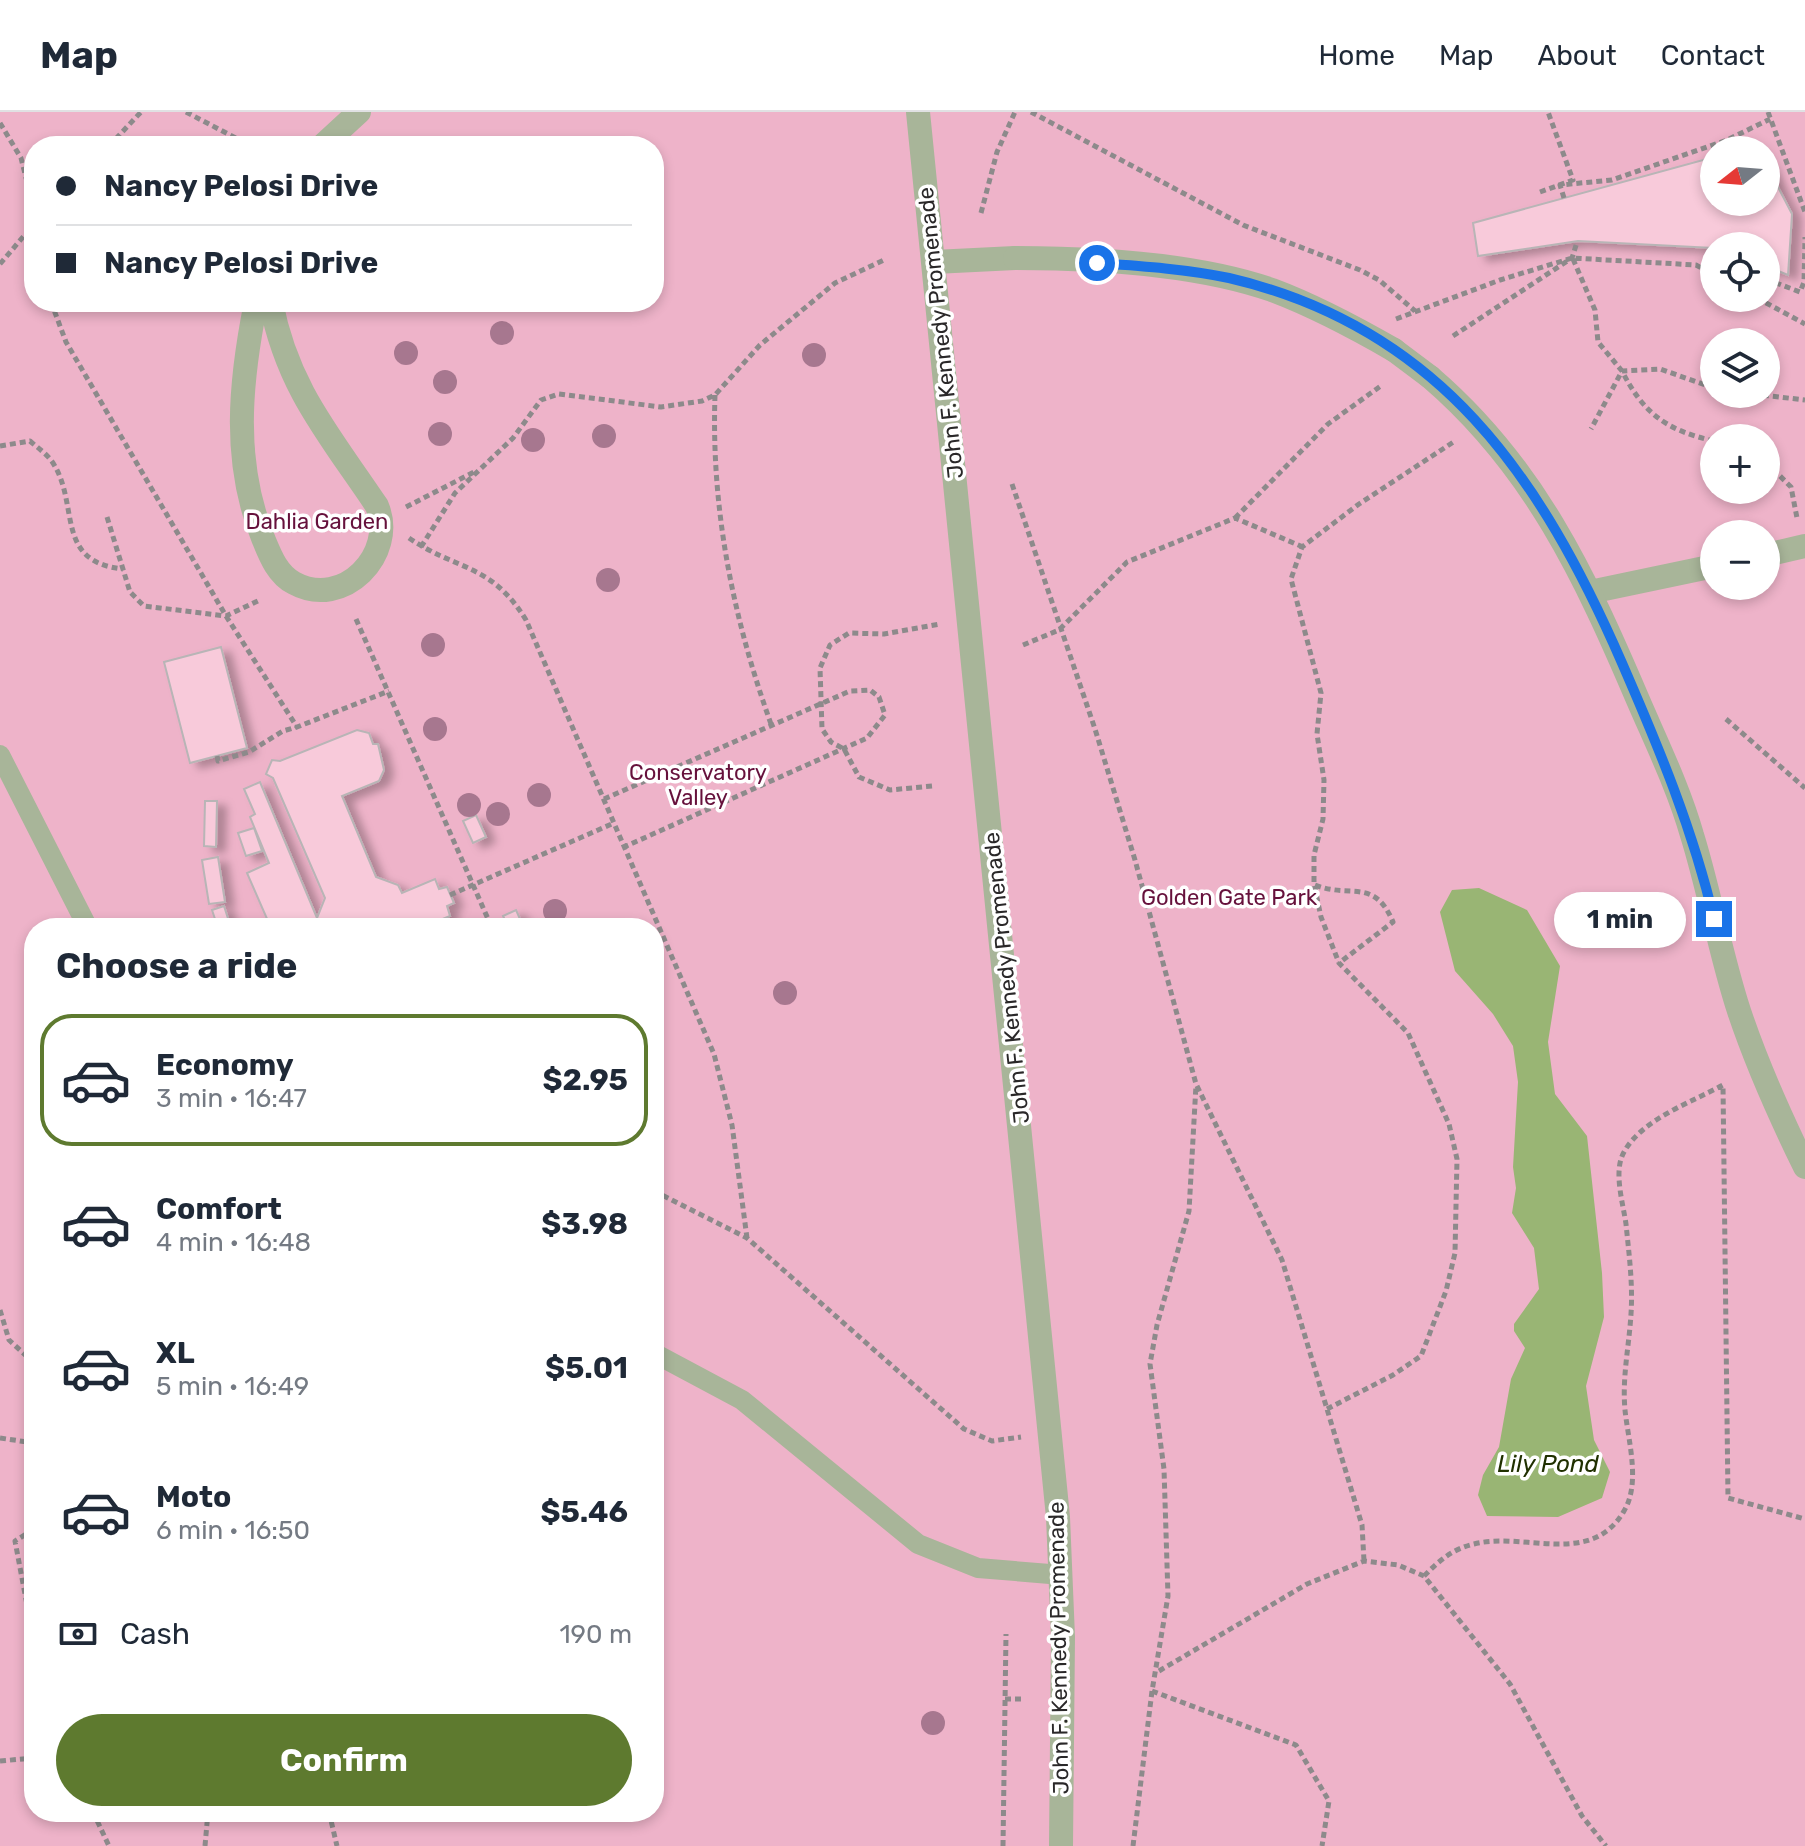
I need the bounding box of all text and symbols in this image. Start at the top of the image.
text: Map [40,32,118,78]
text: Home [1318,39,1395,72]
text: Map [1439,39,1493,72]
text: About [1537,39,1617,72]
text: Contact [1661,39,1765,72]
north arrow [1700,136,1780,216]
map controls [1700,136,1780,600]
text: Nancy Pelosi Drive [104,168,378,204]
street label: John F. Kennedy Promenade [912,186,969,480]
button: locate [1700,232,1780,312]
text: Nancy Pelosi Drive [104,245,378,281]
route start [1079,245,1115,281]
button: layers [1700,328,1780,408]
button: + [1700,424,1780,504]
park label: Dahlia Garden [246,508,388,535]
button: − [1700,520,1780,600]
park label: Conservatory Valley [629,759,767,811]
street label: John F. Kennedy Promenade [978,831,1035,1125]
park label: Golden Gate Park [1141,884,1318,911]
callout: 1 min [1554,891,1686,947]
route end [1696,901,1732,937]
text: 1 min [1587,904,1653,935]
text: Choose a ride [56,944,297,987]
icon: car [60,1044,132,1116]
text: Economy [156,1047,294,1083]
text: $2.95 [543,1062,628,1098]
text: 3 min · 16:47 [156,1083,307,1114]
icon: car [60,1188,132,1260]
text: Comfort [156,1191,282,1227]
text: $3.98 [541,1206,628,1242]
text: 4 min · 16:48 [156,1227,311,1258]
icon: car [60,1332,132,1404]
text: XL [156,1335,195,1371]
text: $5.01 [545,1350,628,1386]
text: 5 min · 16:49 [156,1371,309,1402]
water label: Lily Pond [1497,1450,1600,1478]
icon: car [60,1476,132,1548]
text: Moto [156,1479,231,1515]
text: $5.46 [540,1494,628,1530]
street label: John F. Kennedy Promenade [1042,1501,1075,1795]
text: 6 min · 16:50 [156,1515,310,1546]
icon: cash [56,1612,100,1656]
text: Cash [120,1616,190,1652]
text: 190 m [559,1619,632,1650]
button: Confirm [56,1714,632,1806]

